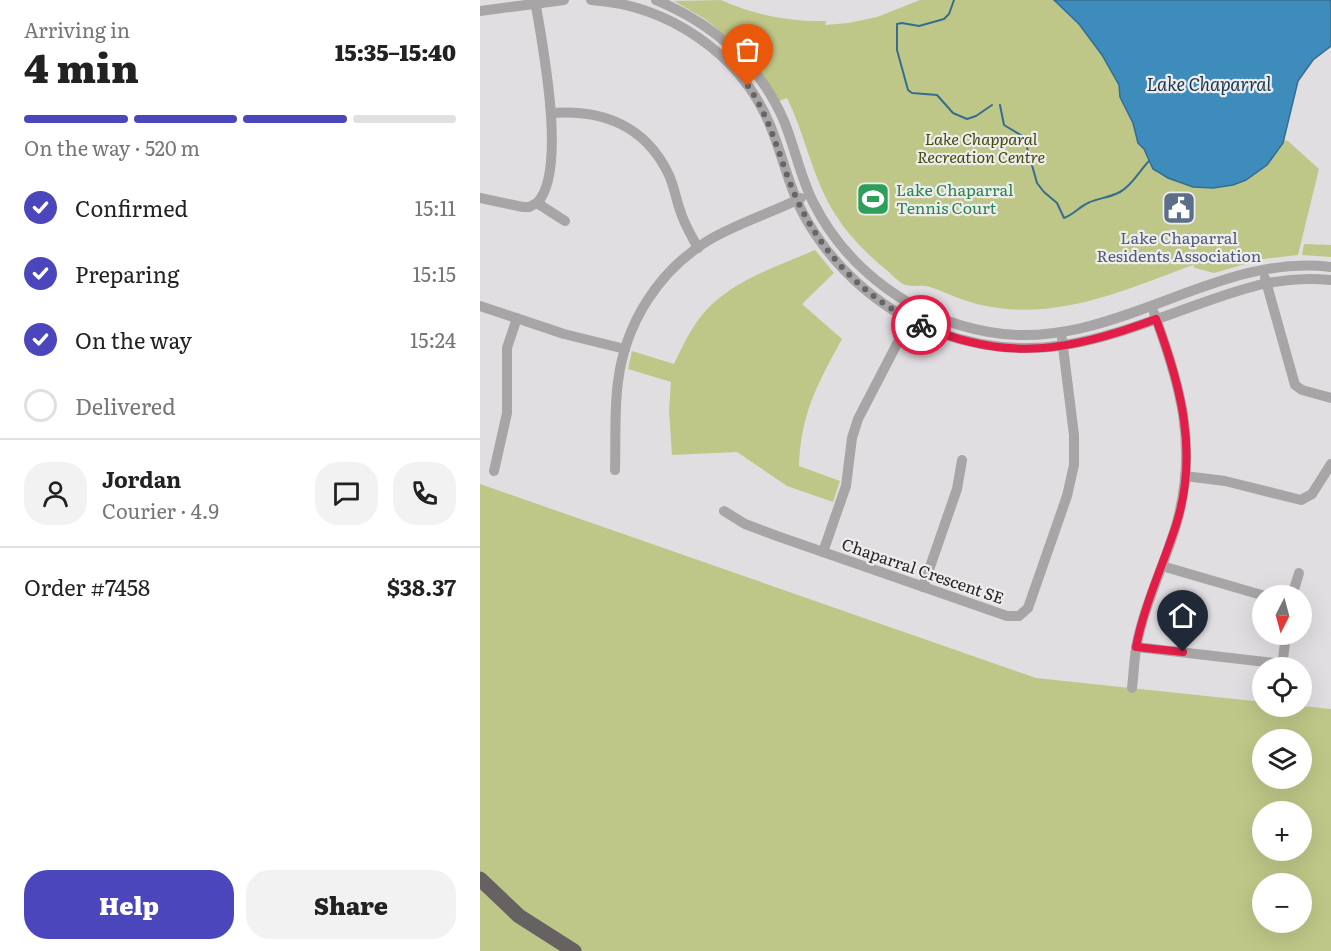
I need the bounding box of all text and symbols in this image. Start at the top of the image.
text: Arriving in [24,14,130,44]
pin [722,24,773,86]
icon: bag [731,33,764,66]
text: 15:35–15:40 [335,35,456,68]
text: 4 min [24,37,139,95]
water label: Lake Chaparral [1147,70,1272,97]
park label: Lake Chapparal Recreation Centre [917,126,1045,168]
text: On the way · 520 m [24,132,200,162]
place label: Lake Chaparral Tennis Court [896,177,1013,219]
sports icon: Lake Chaparral Tennis Court [855,181,891,217]
public building icon: Lake Chaparral Residents Association [1161,190,1197,226]
icon: check [24,191,57,224]
text: Confirmed [75,191,188,224]
text: 15:11 [415,192,456,222]
place label: Lake Chaparral Residents Association [1097,225,1262,267]
icon: check [24,257,57,290]
text: Preparing [75,257,179,290]
text: 15:15 [413,258,456,288]
courier [891,295,951,355]
icon: bike [905,309,938,342]
icon: check [24,323,57,356]
text: On the way [75,323,192,356]
text: 15:24 [410,324,456,354]
text: Delivered [75,389,176,422]
button: person [24,462,87,525]
text: Jordan [102,462,181,495]
button: chat [315,462,378,525]
button: phone [393,462,456,525]
text: Courier · 4.9 [102,495,219,525]
street label: Chaparral Crescent SE [839,531,1008,609]
text: Order #7458 [24,570,150,603]
text: $38.37 [387,570,456,603]
north arrow [1252,585,1312,645]
map controls [1252,585,1312,933]
pin [1157,590,1208,652]
icon: home [1166,599,1199,632]
button: locate [1252,657,1312,717]
button: layers [1252,729,1312,789]
button: + [1252,801,1312,861]
button: Help [24,870,234,939]
button: Share [246,870,456,939]
button: − [1252,873,1312,933]

